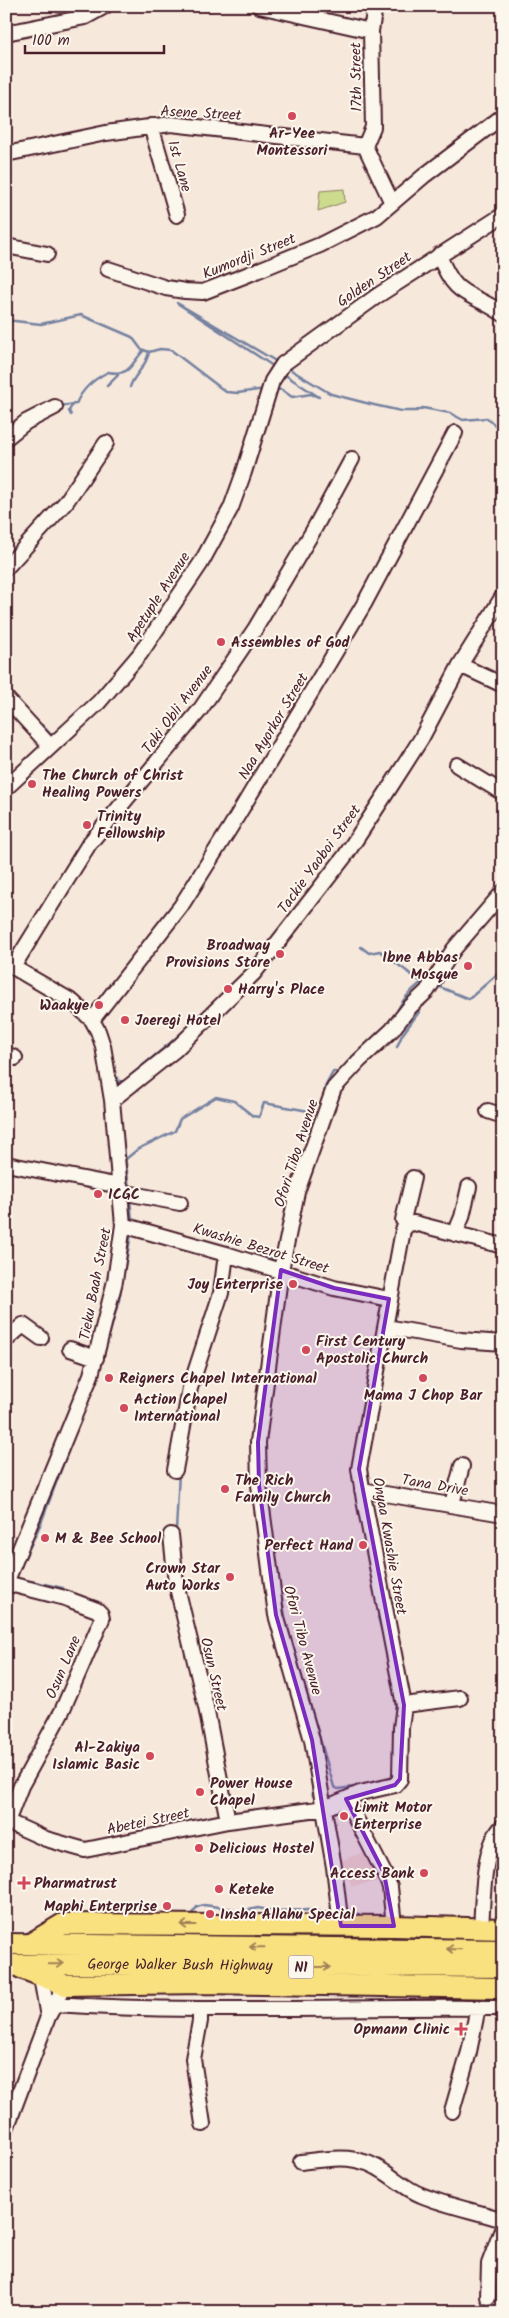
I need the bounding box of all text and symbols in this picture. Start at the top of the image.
scale bar [25,22,164,54]
text: 100 m [32,29,70,53]
street label: 17th Street [344,42,370,112]
street label: Asene Street [160,100,242,128]
marker: Ar-Yee Montessori [286,110,298,122]
place label: Ar-Yee Montessori [257,122,328,163]
street label: 1st Lane [160,138,198,195]
street label: Kumordji Street [199,227,300,287]
street label: Golden Street [332,246,417,314]
street label: Apetuple Avenue [120,547,197,648]
place label: Assembles of God [231,631,351,655]
marker: Assembles of God [215,636,227,648]
street label: Taki Obli Avenue [136,660,219,759]
street label: Naa Ayorkor Street [232,668,315,785]
place label: The Church of Christ Healing Powers [42,764,184,805]
marker: The Church of Christ Healing Powers [26,778,38,790]
street label: Tackie Yaoboi Street [272,800,368,919]
place label: Trinity Fellowship [97,805,165,846]
marker: Trinity Fellowship [81,819,93,831]
place label: Broadway Provisions Store [166,934,271,975]
place label: Ibne Abbas Mosque [382,946,459,987]
marker: Broadway Provisions Store [274,948,286,960]
marker: Ibne Abbas Mosque [462,960,474,972]
place label: Harry's Place [238,978,325,1002]
marker: Harry's Place [222,983,234,995]
place label: Waakye [39,994,90,1018]
marker: Waakye [93,999,105,1011]
place label: Joeregi Hotel [135,1009,221,1033]
marker: Joeregi Hotel [119,1014,131,1026]
street label: Ofori Tibo Avenue [268,1096,326,1211]
place label: ICGC [108,1183,140,1207]
marker: ICGC [92,1188,104,1200]
street label: Kwashie Bezrot Street [190,1217,332,1281]
street label: Tieku Baah Street [73,1226,119,1343]
place label: Joy Enterprise [187,1273,284,1297]
marker: Joy Enterprise [287,1278,299,1290]
place label: First Century Apostolic Church [316,1330,428,1371]
marker: First Century Apostolic Church [300,1344,312,1356]
place label: Reigners Chapel International [119,1367,317,1391]
marker: Reigners Chapel International [103,1372,115,1384]
marker: Mama J Chop Bar [417,1372,429,1384]
place label: Mama J Chop Bar [364,1384,483,1408]
place label: Action Chapel International [134,1388,227,1429]
marker: Action Chapel International [118,1402,130,1414]
street label: Tana Drive [400,1468,470,1504]
place label: The Rich Family Church [235,1469,331,1510]
street label: Onyaa Kwashie Street [365,1476,413,1617]
marker: The Rich Family Church [219,1483,231,1495]
place label: M & Bee School [55,1527,161,1551]
marker: M & Bee School [39,1532,51,1544]
place label: Perfect Hand [264,1534,354,1558]
marker: Perfect Hand [357,1539,369,1551]
place label: Crown Star Auto Works [145,1557,221,1598]
marker: Crown Star Auto Works [224,1571,236,1583]
street label: Ofori Tibo Avenue [276,1583,328,1698]
street label: Osun Lane [40,1632,88,1703]
street label: Osun Street [193,1635,233,1714]
place label: Al-Zakiya Islamic Basic [52,1736,140,1777]
marker: Al-Zakiya Islamic Basic [144,1750,156,1762]
place label: Power House Chapel [210,1772,293,1813]
marker: Power House Chapel [194,1786,206,1798]
place label: Limit Motor Enterprise [354,1796,433,1837]
street label: Abetei Street [105,1801,192,1842]
marker: Limit Motor Enterprise [338,1810,350,1822]
place label: Delicious Hostel [209,1837,314,1861]
marker: Delicious Hostel [193,1842,205,1854]
place label: Access Bank [330,1862,415,1886]
marker: Access Bank [418,1867,430,1879]
place label: Pharmatrust [34,1872,117,1896]
marker: Pharmatrust [18,1877,30,1889]
place label: Keteke [229,1878,275,1902]
marker: Keteke [213,1883,225,1895]
place label: Maphi Enterprise [44,1895,158,1919]
marker: Maphi Enterprise [161,1900,173,1912]
place label: Insha Allahu Special [220,1903,355,1927]
marker: Insha Allahu Special [204,1908,216,1920]
one-way arrow [180,1920,196,1930]
one-way arrow [249,1942,265,1952]
one-way arrow [446,1944,462,1954]
street label: George Walker Bush Highway [87,1953,274,1978]
road number: N1 [288,1955,314,1978]
one-way arrow [48,1959,64,1969]
one-way arrow [314,1962,331,1972]
place label: Opmann Clinic [354,2018,450,2042]
marker: Opmann Clinic [454,2022,468,2036]

